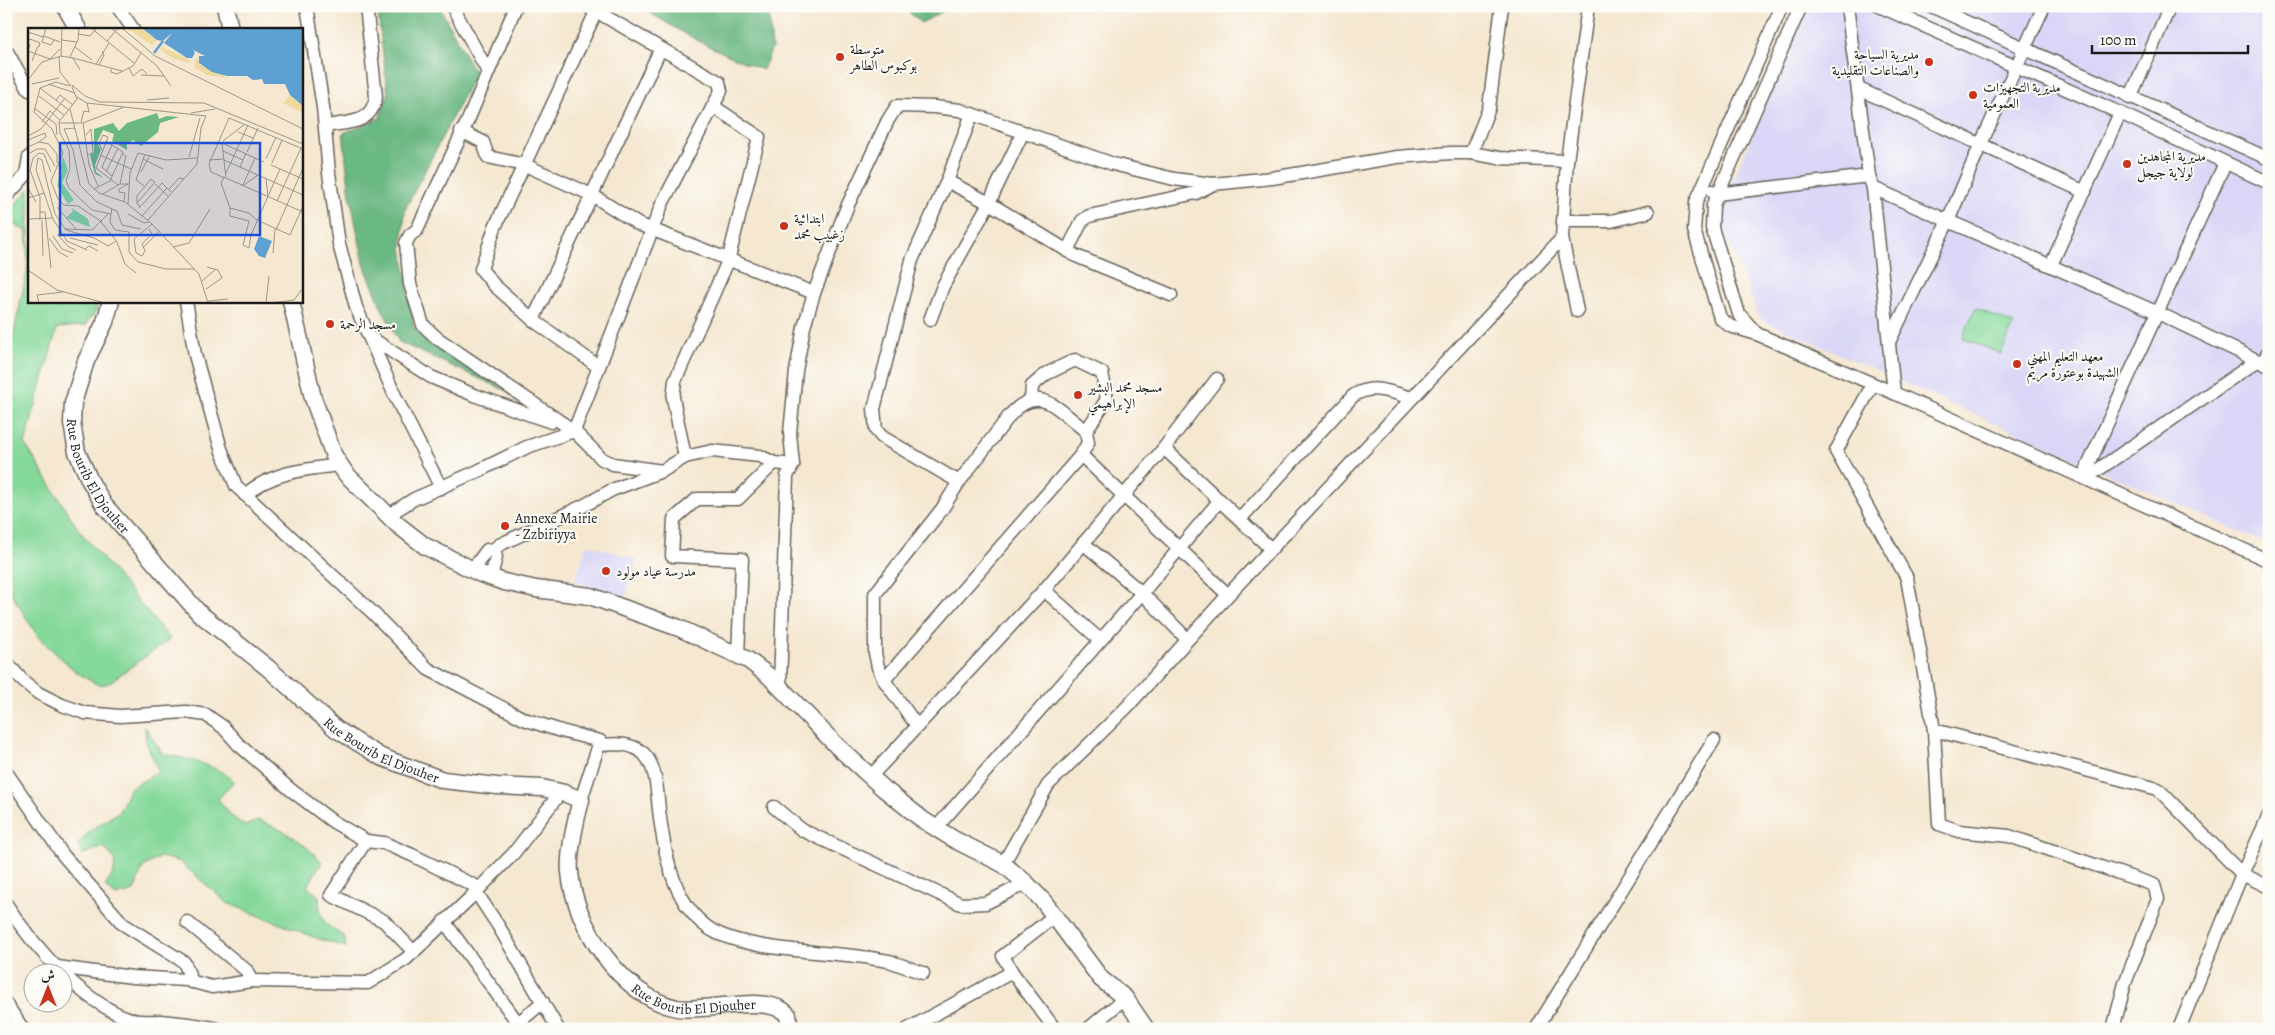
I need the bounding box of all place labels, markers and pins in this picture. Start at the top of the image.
place label: متوسطة بوكبوس الطاهر [848,40,917,75]
place label: مديرية السياحة والصناعات التقليدية [1832,45,1919,80]
marker: متوسطة بوكبوس الطاهر [834,51,846,63]
marker: مديرية السياحة والصناعات التقليدية [1923,56,1935,68]
place label: مديرية التجهيزات العمومية [1983,78,2061,113]
marker: مديرية التجهيزات العمومية [1967,89,1979,101]
place label: مديرية المجاهدين لولاية جيجل [2137,147,2206,183]
marker: مديرية المجاهدين لولاية جيجل [2121,158,2133,170]
place label: ابتدائية زغبيب محمد [794,209,845,244]
marker: ابتدائية زغبيب محمد [778,220,790,232]
place label: مسجد الرحمة [340,315,396,334]
marker: مسجد الرحمة [324,318,336,330]
place label: معهد التعليم المهني الشهيدة بوعتورة مريم [2027,347,2119,385]
marker: معهد التعليم المهني الشهيدة بوعتورة مريم [2011,358,2023,370]
place label: مسجد محمد البشير الإبراهيمي [1086,378,1162,416]
marker: مسجد محمد البشير الإبراهيمي [1072,389,1084,401]
place label: Annexe Mairie - Zzbiriyya [514,509,597,544]
marker: Annexe Mairie - Zzbiriyya [499,520,511,532]
place label: مدرسة عياد مولود [616,562,696,581]
marker: مدرسة عياد مولود [600,565,612,577]

